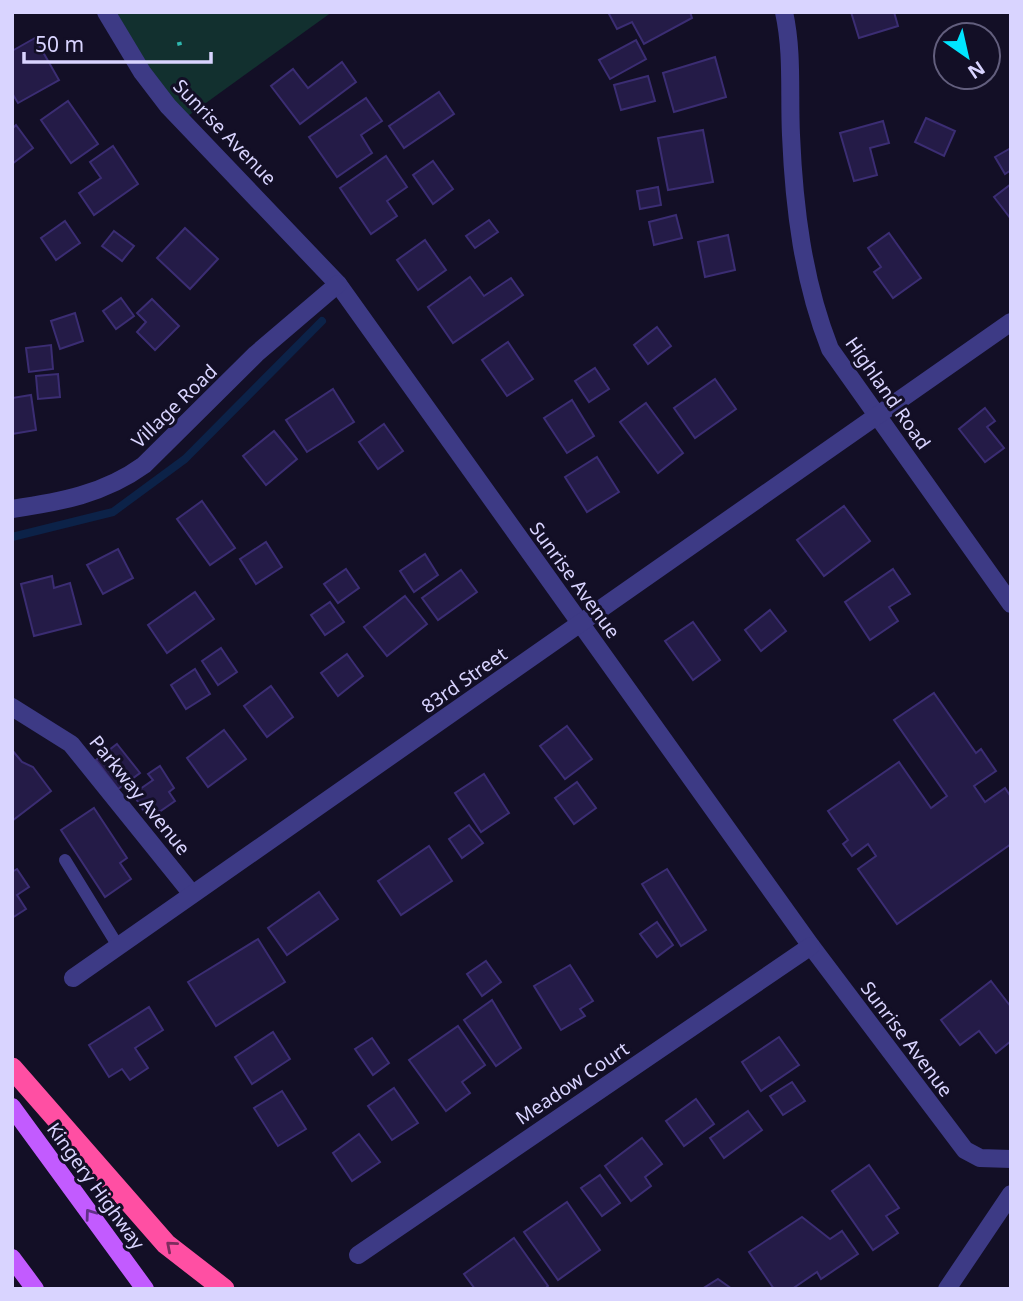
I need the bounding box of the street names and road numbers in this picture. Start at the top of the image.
street label: Sunrise Avenue [168,73,282,191]
street label: Highland Road [839,331,937,455]
street label: Village Road [125,359,223,453]
street label: Sunrise Avenue [524,516,626,644]
street label: 83rd Street [416,641,512,719]
street label: Parkway Avenue [84,730,196,860]
street label: Sunrise Avenue [855,976,959,1102]
street label: Meadow Court [510,1035,634,1130]
street label: Kingery Highway [41,1117,151,1255]

